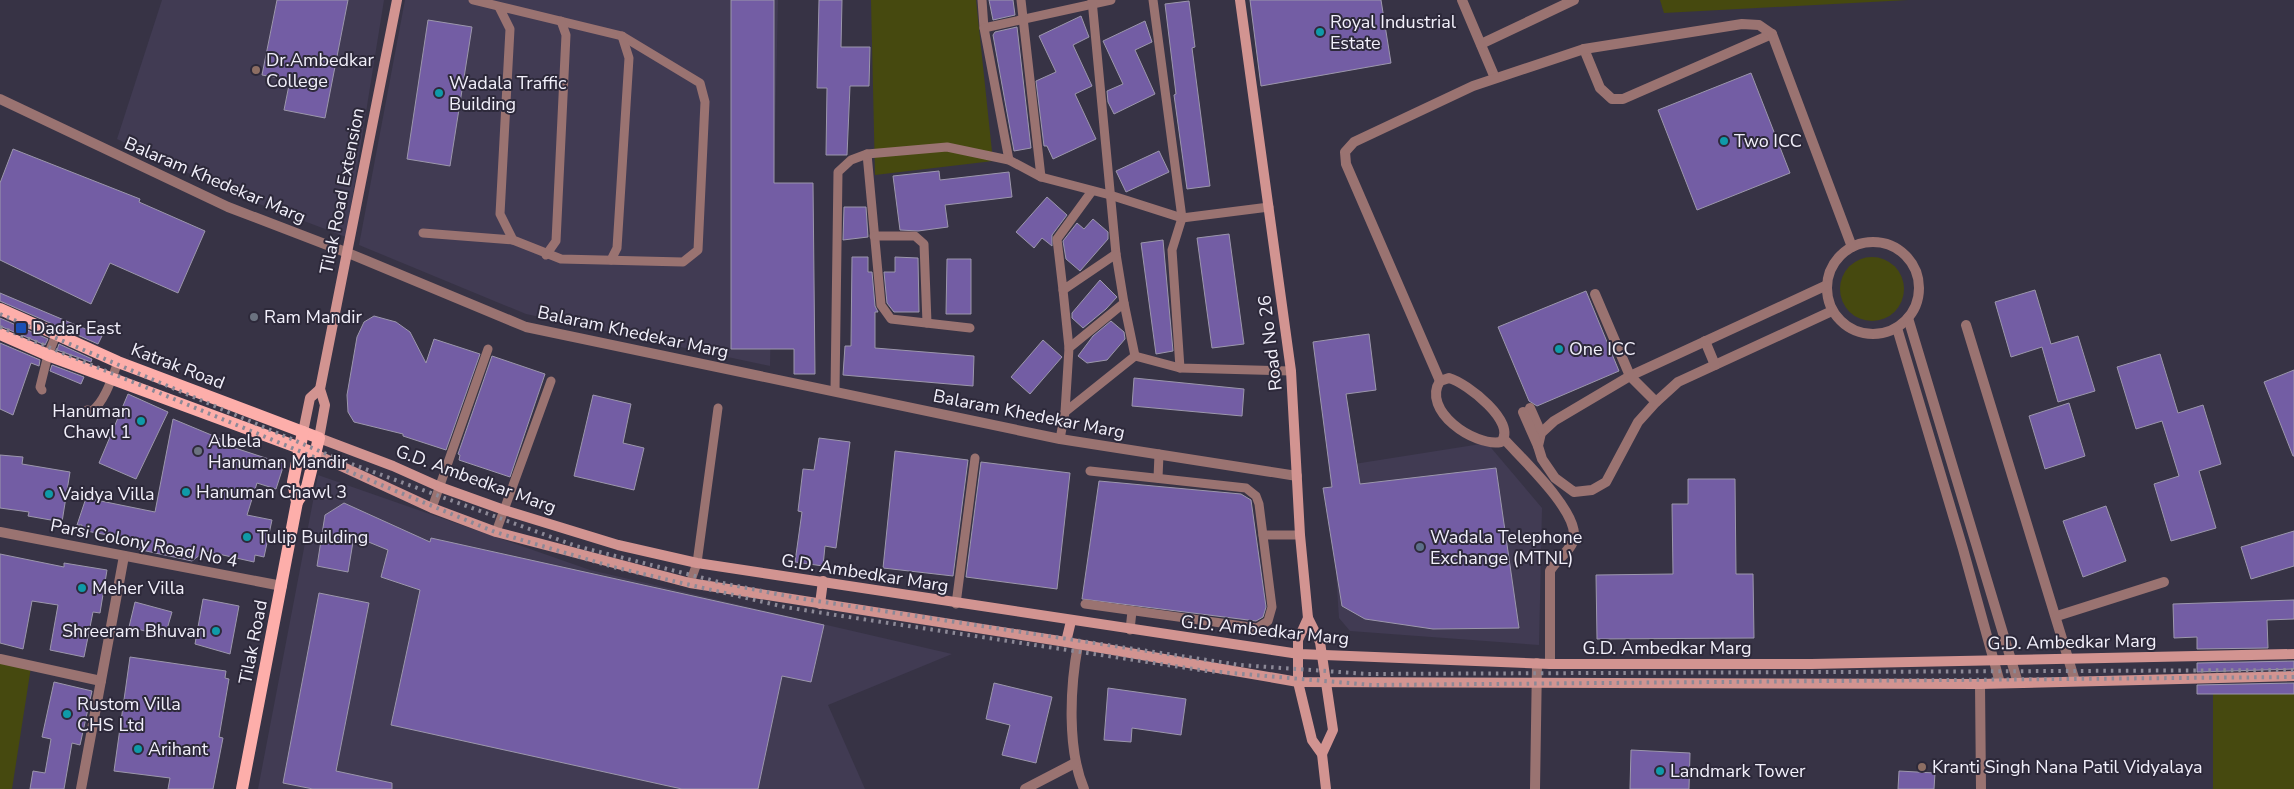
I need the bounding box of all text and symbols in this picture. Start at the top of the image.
place label: Royal Industrial Estate [1330,10,1457,55]
marker: Royal Industrial Estate [1314,26,1326,38]
place label: Dr.Ambedkar College [266,48,374,93]
marker: Dr.Ambedkar College [250,64,262,76]
place label: Wadala Traffic Building [449,71,566,116]
marker: Wadala Traffic Building [433,87,445,99]
street label: Tilak Road Extension [314,106,370,276]
place label: Two ICC [1734,129,1802,153]
street label: Balaram Khedekar Marg [121,131,309,229]
marker: Two ICC [1718,135,1730,147]
street label: Road No 26 [1252,294,1288,392]
street label: Balaram Khedekar Marg [535,300,731,364]
place label: Ram Mandir [264,305,362,329]
marker: Ram Mandir [248,311,260,323]
place label: Dadar East [32,316,121,340]
marker: Dadar East [14,321,28,335]
street label: Katrak Road [128,337,228,395]
place label: One ICC [1569,337,1636,361]
marker: One ICC [1553,343,1565,355]
street label: Balaram Khedekar Marg [931,384,1127,444]
place label: Hanuman Chawl 1 [52,399,131,444]
marker: Hanuman Chawl 1 [135,415,147,427]
place label: Albela Hanuman Mandir [208,429,348,474]
street label: G.D. Ambedkar Marg [392,439,560,519]
marker: Albela Hanuman Mandir [192,445,204,457]
place label: Hanuman Chawl 3 [196,480,347,504]
place label: Vaidya Villa [58,482,155,506]
marker: Hanuman Chawl 3 [180,486,192,498]
marker: Vaidya Villa [43,488,55,500]
street label: Parsi Colony Road No 4 [48,513,240,573]
place label: Tulip Building [257,525,368,549]
place label: Wadala Telephone Exchange (MTNL) [1430,525,1582,570]
marker: Tulip Building [241,531,253,543]
marker: Wadala Telephone Exchange (MTNL) [1414,541,1426,553]
street label: G.D. Ambedkar Marg [780,548,950,598]
place label: Meher Villa [92,576,185,600]
marker: Meher Villa [76,582,88,594]
street label: Tilak Road [233,598,273,686]
street label: G.D. Ambedkar Marg [1180,609,1350,651]
place label: Shreeram Bhuvan [62,619,206,643]
marker: Shreeram Bhuvan [210,625,222,637]
street label: G.D. Ambedkar Marg [1987,629,2157,655]
street label: G.D. Ambedkar Marg [1582,636,1752,660]
place label: Rustom Villa CHS Ltd [77,692,181,737]
marker: Rustom Villa CHS Ltd [61,708,73,720]
place label: Arihant [148,737,209,761]
marker: Arihant [132,743,144,755]
place label: Kranti Singh Nana Patil Vidyalaya [1932,755,2203,779]
place label: Landmark Tower [1670,759,1806,783]
marker: Kranti Singh Nana Patil Vidyalaya [1916,761,1928,773]
marker: Landmark Tower [1654,765,1666,777]

